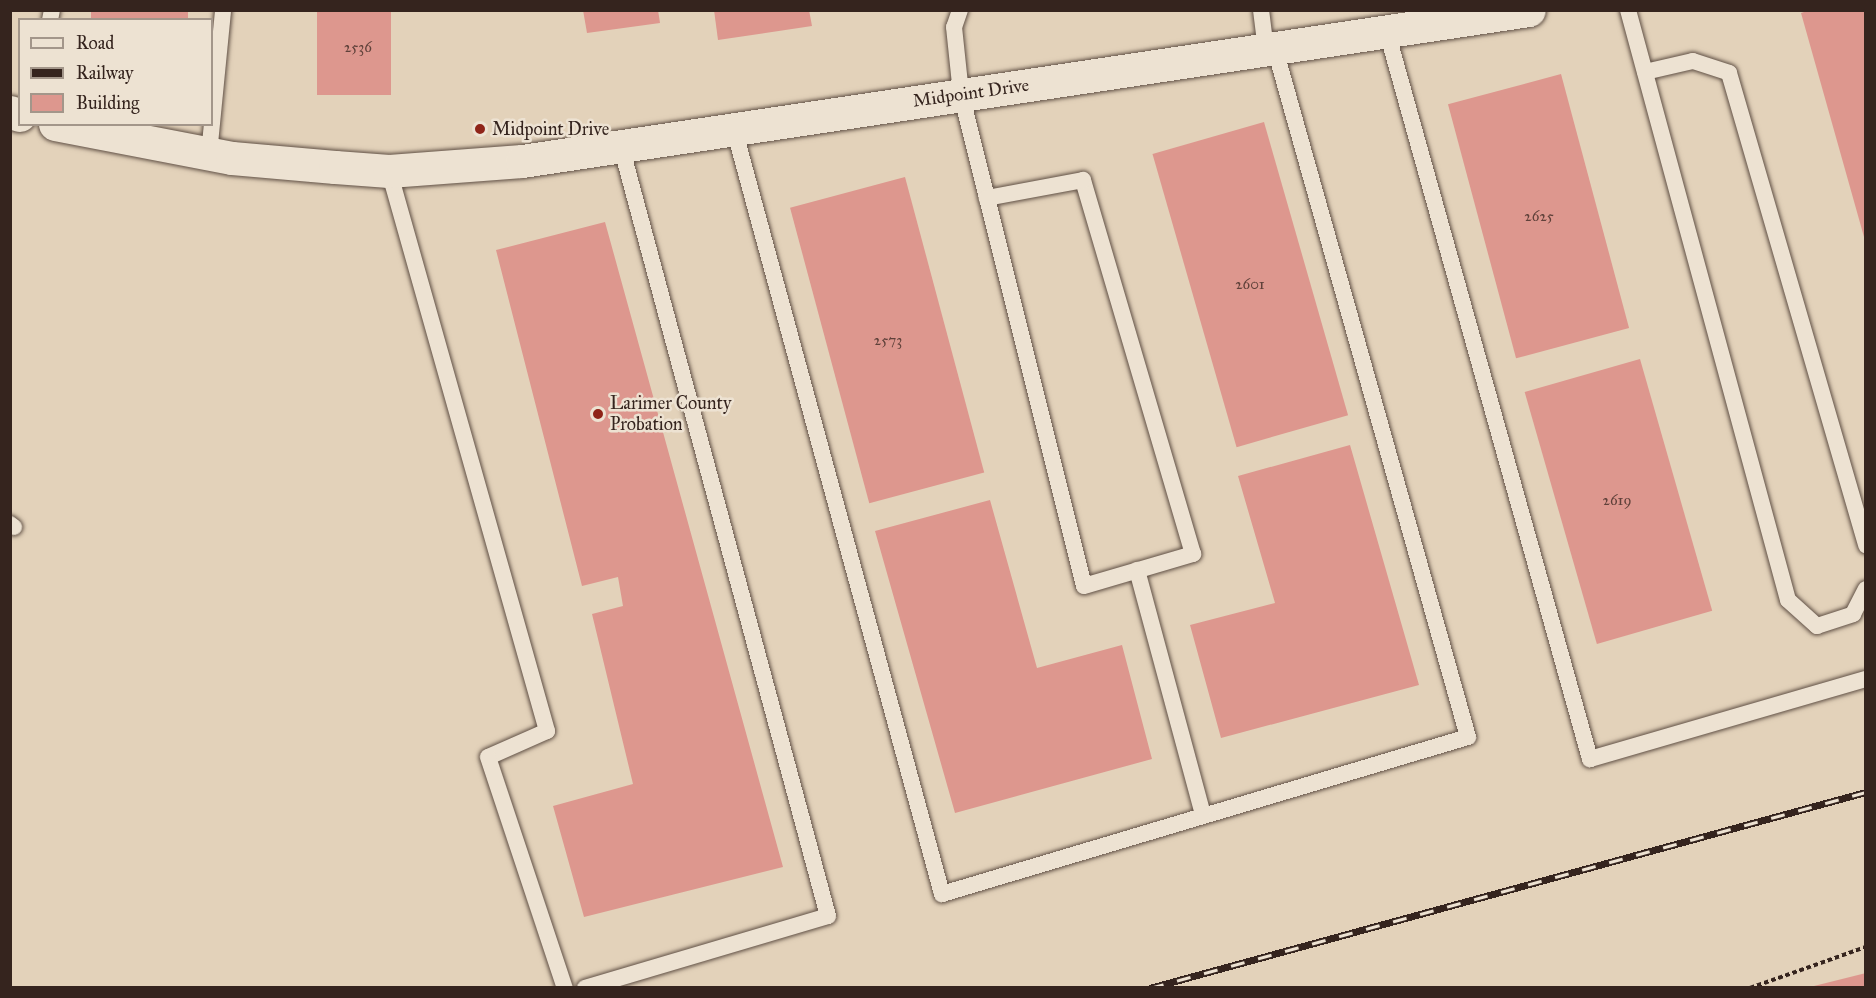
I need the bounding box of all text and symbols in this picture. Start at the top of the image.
legend [18,18,213,126]
text: Road [76,32,114,54]
house number: 2536 [344,39,372,57]
text: Railway [76,62,133,84]
street label: Midpoint Drive [911,74,1031,112]
text: Building [76,92,139,114]
place label: Midpoint Drive [492,118,609,140]
marker: Midpoint Drive [473,122,487,136]
house number: 2625 [1524,208,1554,226]
house number: 2601 [1235,276,1265,294]
house number: 2573 [874,332,902,350]
place label: Larimer County Probation [610,393,731,436]
marker: Larimer County Probation [591,407,605,421]
house number: 2619 [1603,492,1631,510]

